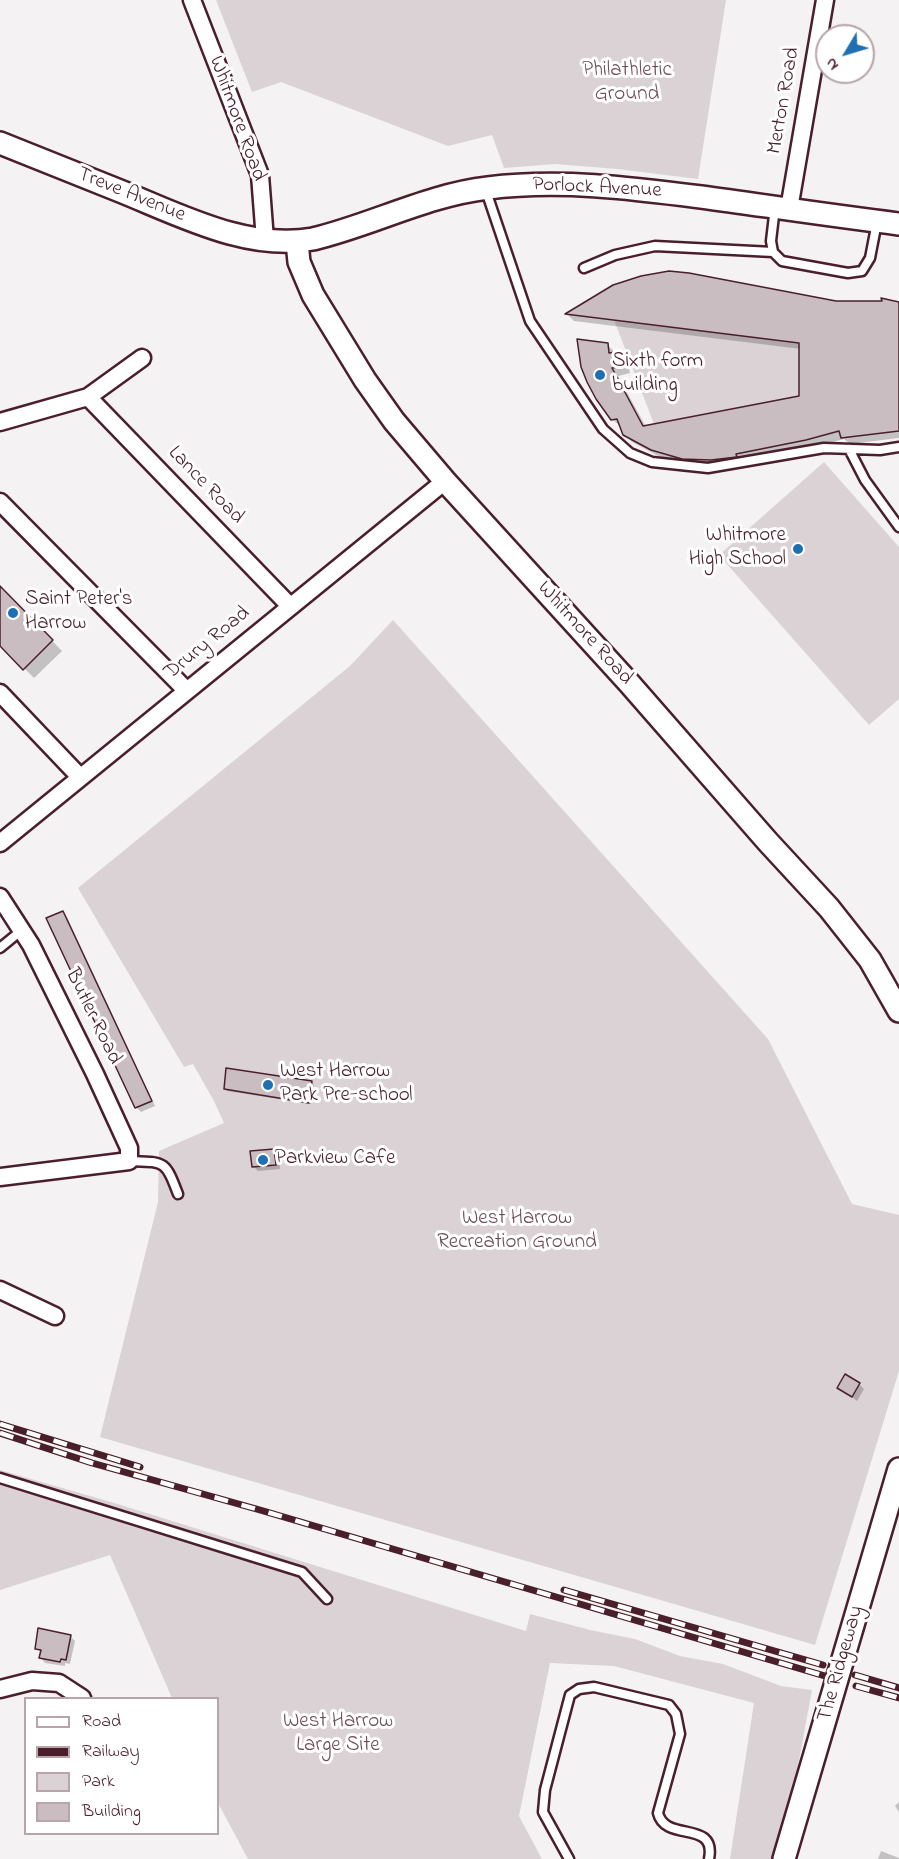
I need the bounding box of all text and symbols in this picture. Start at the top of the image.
north arrow [815,24,875,84]
street label: Merton Road [763,46,807,156]
text: N [820,52,845,75]
street label: Whitmore Road [202,53,270,185]
park label: Philathletic Ground [582,59,672,109]
street label: Treve Avenue [73,163,189,229]
street label: Porlock Avenue [532,173,662,205]
place label: Sixth form building [612,350,703,400]
marker: Sixth form building [593,368,607,382]
street label: Lance Road [162,442,248,530]
place label: Whitmore High School [689,524,786,574]
marker: Whitmore High School [791,542,805,556]
street label: Whitmore Road [531,577,637,691]
place label: Saint Peter's Harrow [25,588,132,638]
street label: Drury Road [160,602,256,686]
marker: Saint Peter's Harrow [6,606,20,620]
street label: Butler Road [58,965,126,1069]
place label: West Harrow Park Pre-school [280,1060,413,1110]
marker: West Harrow Park Pre-school [261,1078,275,1092]
place label: Parkview Cafe [275,1147,395,1173]
marker: Parkview Cafe [256,1153,270,1167]
park label: West Harrow Recreation Ground [437,1207,597,1257]
street label: The Ridgeway [813,1603,871,1725]
legend [24,1697,219,1835]
text: Road [82,1709,121,1735]
park label: West Harrow Large Site [283,1710,393,1760]
text: Railway [82,1739,139,1765]
text: Park [82,1769,115,1795]
text: Building [82,1799,141,1825]

